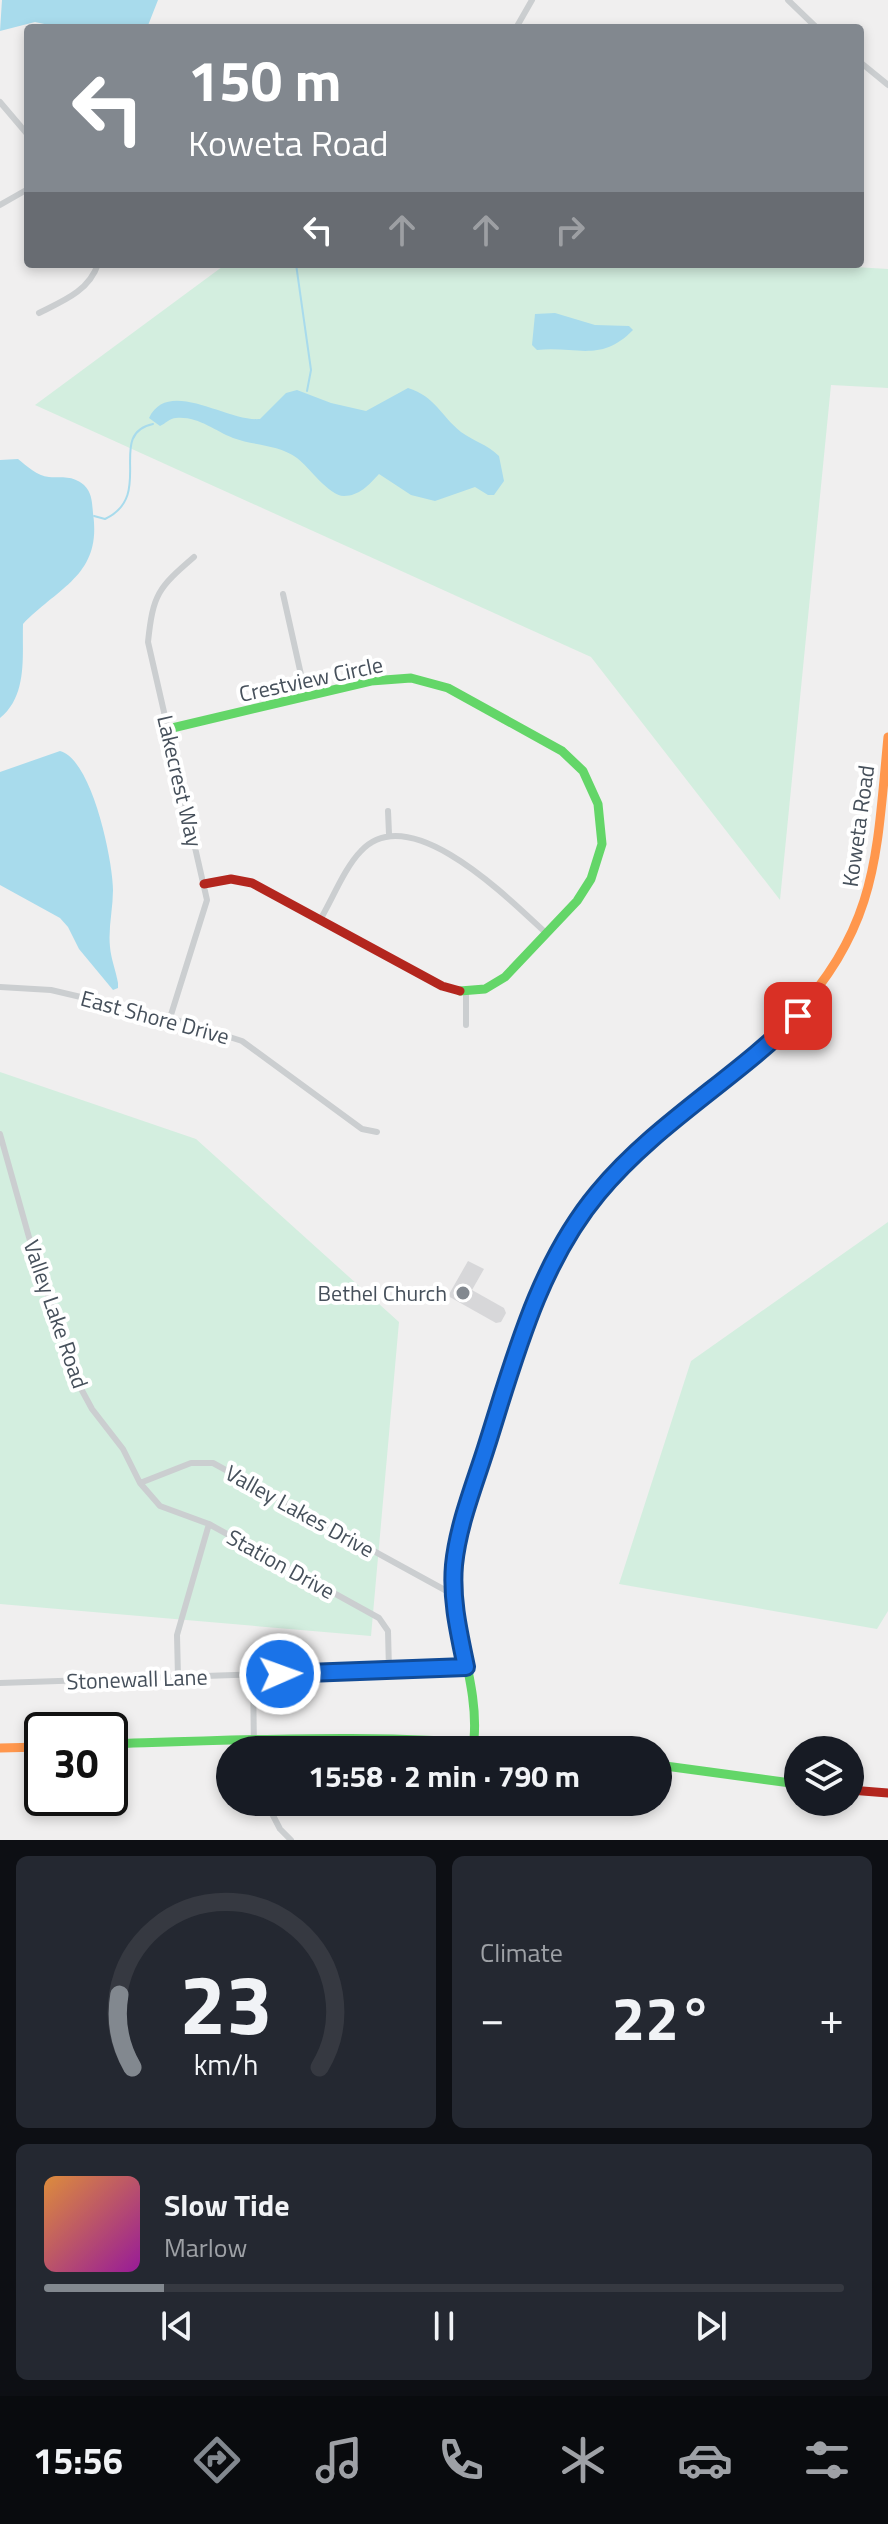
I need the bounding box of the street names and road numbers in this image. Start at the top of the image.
street label: Crestview Circle [236,647,386,711]
street label: Lakecrest Way [148,712,212,851]
street label: Koweta Road [833,763,883,889]
street label: East Shore Drive [77,981,233,1053]
street label: Valley Lake Road [15,1235,97,1393]
street label: Valley Lakes Drive [219,1456,381,1566]
street label: Station Drive [221,1520,341,1608]
street label: Stonewall Lane [66,1660,208,1698]

